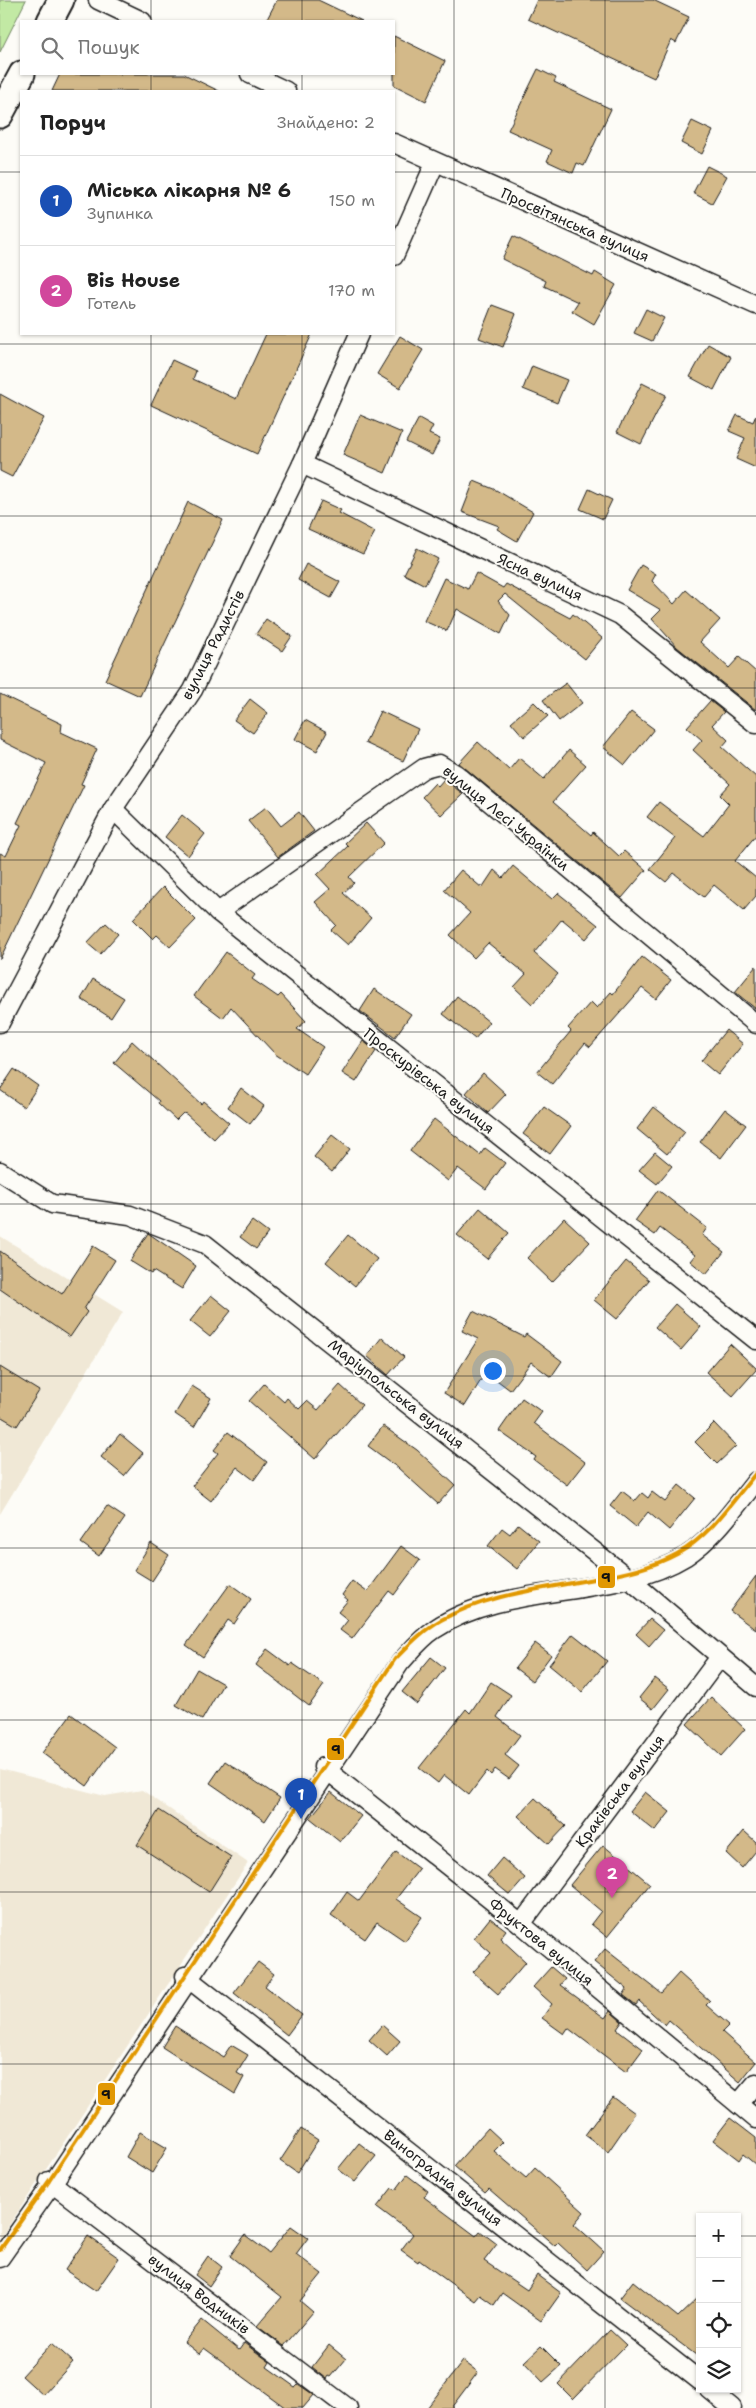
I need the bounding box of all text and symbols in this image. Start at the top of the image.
search box [20,20,395,75]
icon: search [38,34,66,62]
text: Пошук [78,35,140,60]
text: Поруч [40,109,106,137]
text: Знайдено: 2 [277,112,375,133]
text: Міська лікарня № 6 [87,178,291,203]
street label: Просвітянська вулиця [498,183,652,267]
text: 1 [52,190,60,211]
text: 150 m [328,190,375,211]
text: Зупинка [87,203,153,224]
text: Bis House [87,268,180,293]
text: 2 [50,280,62,301]
text: 170 m [328,280,375,301]
text: Готель [87,293,136,314]
street label: Ясна вулиця [494,549,586,605]
street label: вулиця Радистів [177,587,249,703]
street label: вулиця Лесі Українки [439,761,574,875]
street label: Проскурівська вулиця [359,1024,499,1138]
street label: Маріупольська вулиця [324,1334,468,1454]
your location [480,1358,506,1384]
line badge: 9 [597,1565,616,1589]
text: 9 [601,1568,611,1586]
street label: Краківська вулиця [571,1731,669,1851]
line badge: 9 [326,1737,345,1761]
text: 9 [331,1740,341,1758]
pin: 1 [285,1778,317,1819]
pin: 2 [596,1857,628,1898]
street label: Фруктова вулиця [485,1894,597,1990]
line badge: 9 [97,2082,116,2106]
text: 9 [101,2085,111,2103]
street label: Виноградна вулиця [379,2125,507,2231]
map controls [696,2213,741,2393]
button: + [696,2213,741,2258]
street label: вулиця Водників [144,2249,254,2339]
button: − [696,2258,741,2303]
button: locate [696,2303,741,2348]
button: layers [696,2348,741,2393]

